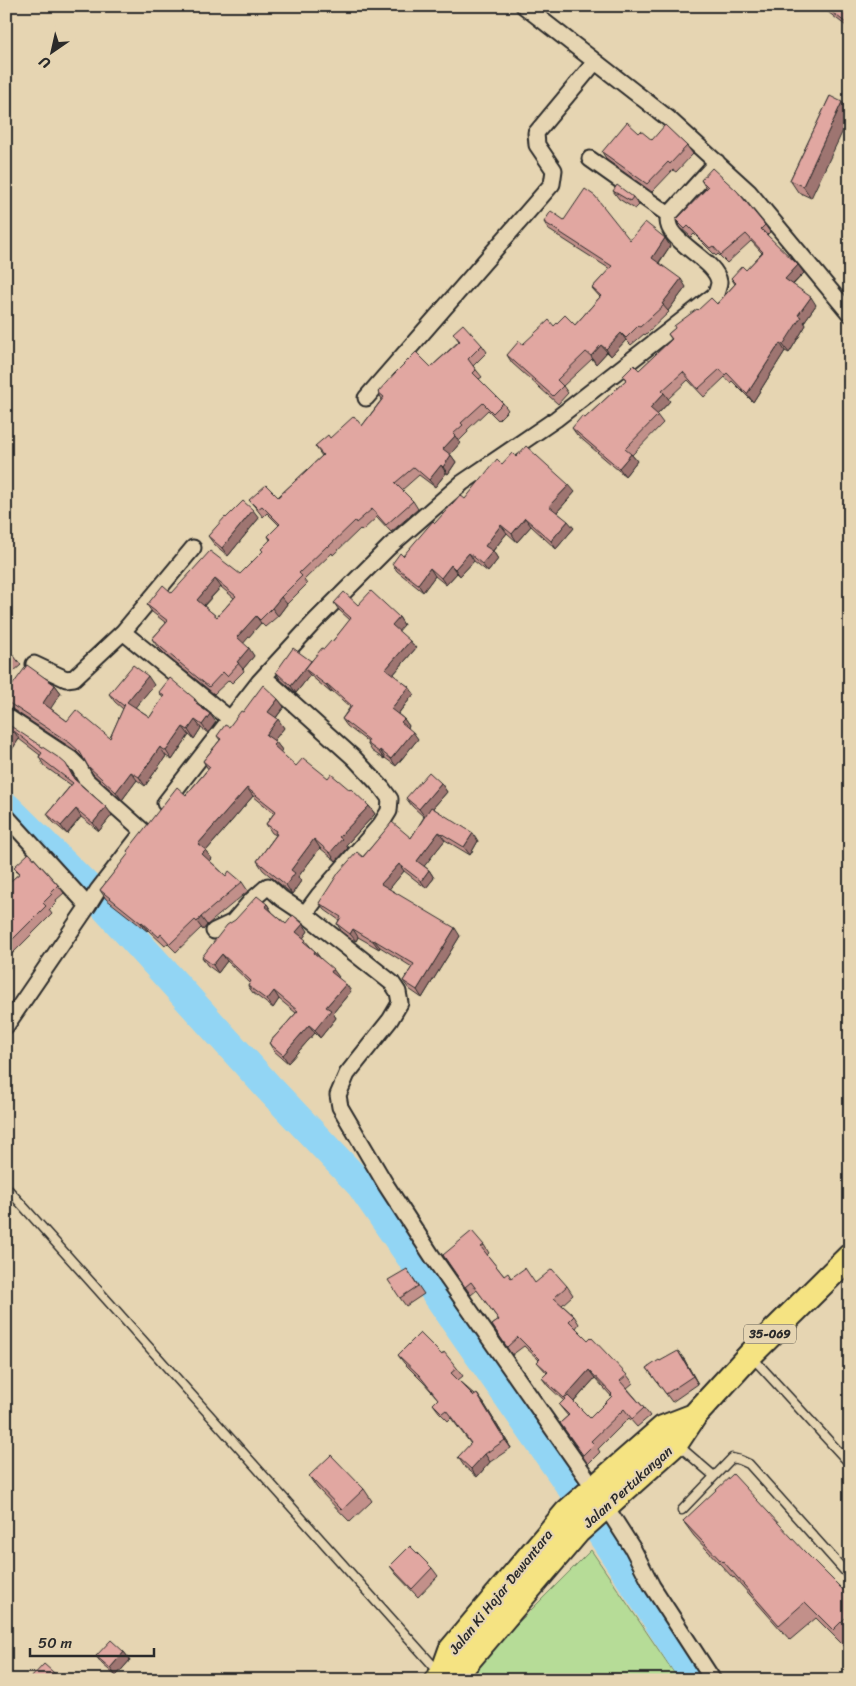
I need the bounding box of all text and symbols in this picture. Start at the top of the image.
north arrow [28,28,78,78]
text: U [34,49,56,75]
road number: 35-069 [744,1325,796,1344]
street label: Jalan Pertukangan [577,1439,679,1535]
street label: Jalan Ki Hajar Dewantara [442,1524,559,1661]
scale bar [30,1626,154,1658]
text: 50 m [38,1630,73,1656]

